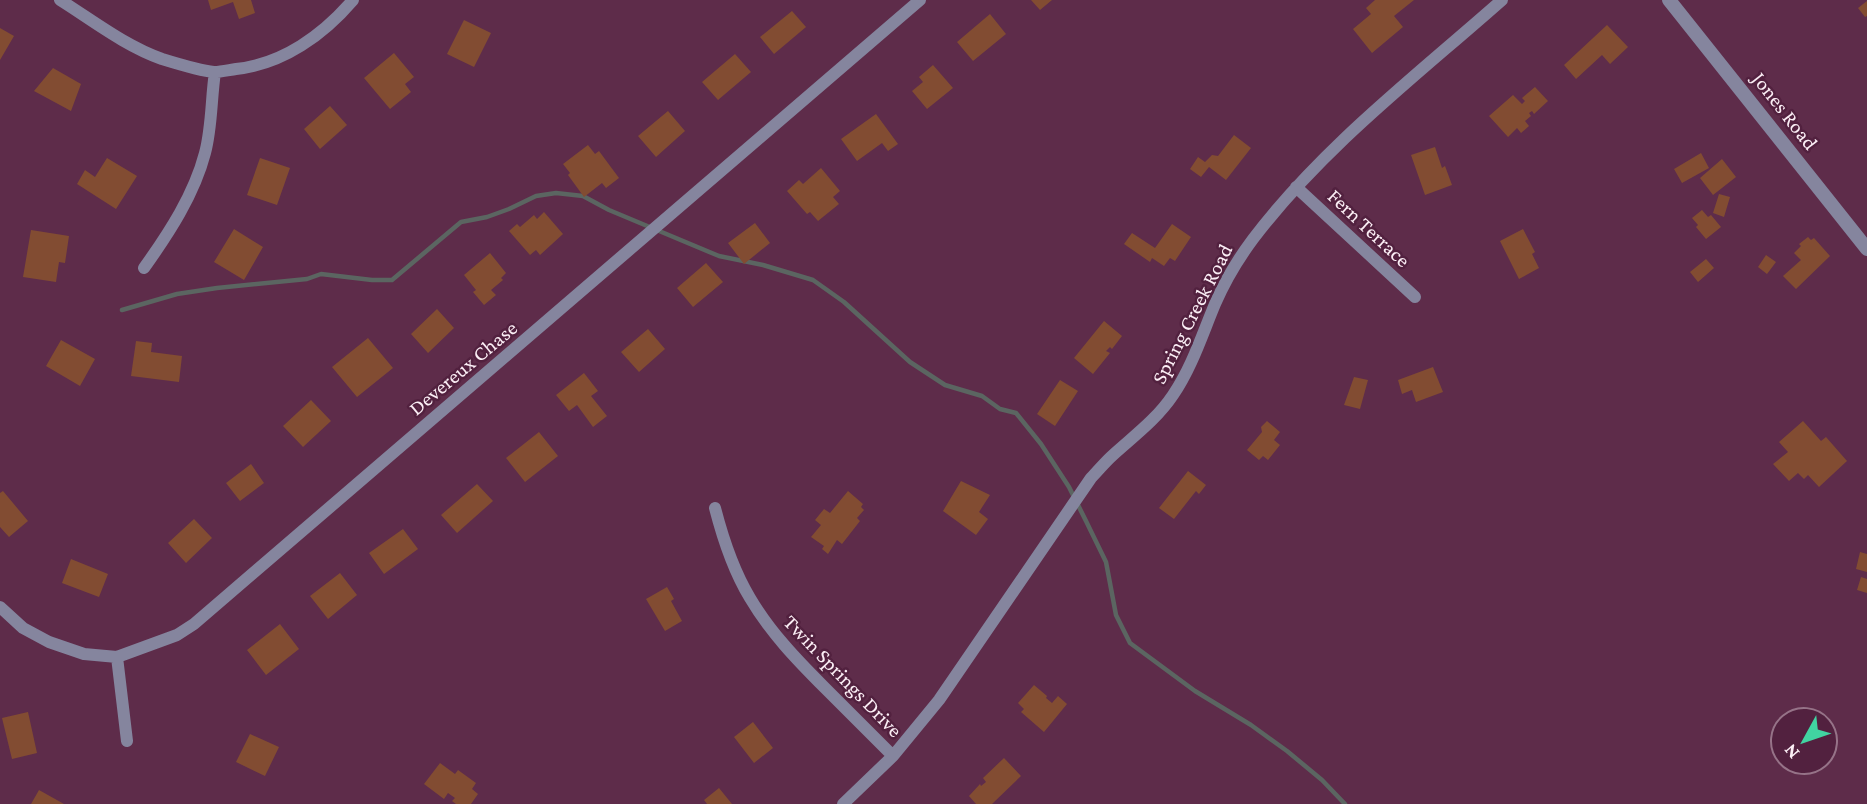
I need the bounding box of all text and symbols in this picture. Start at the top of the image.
street label: Jones Road [1746,66,1823,155]
street label: Fern Terrace [1323,184,1415,272]
street label: Spring Creek Road [1146,240,1238,388]
street label: Devereux Chase [404,316,522,420]
street label: Twin Springs Drive [779,610,907,742]
north arrow [1769,706,1839,776]
text: N [1779,740,1804,763]

